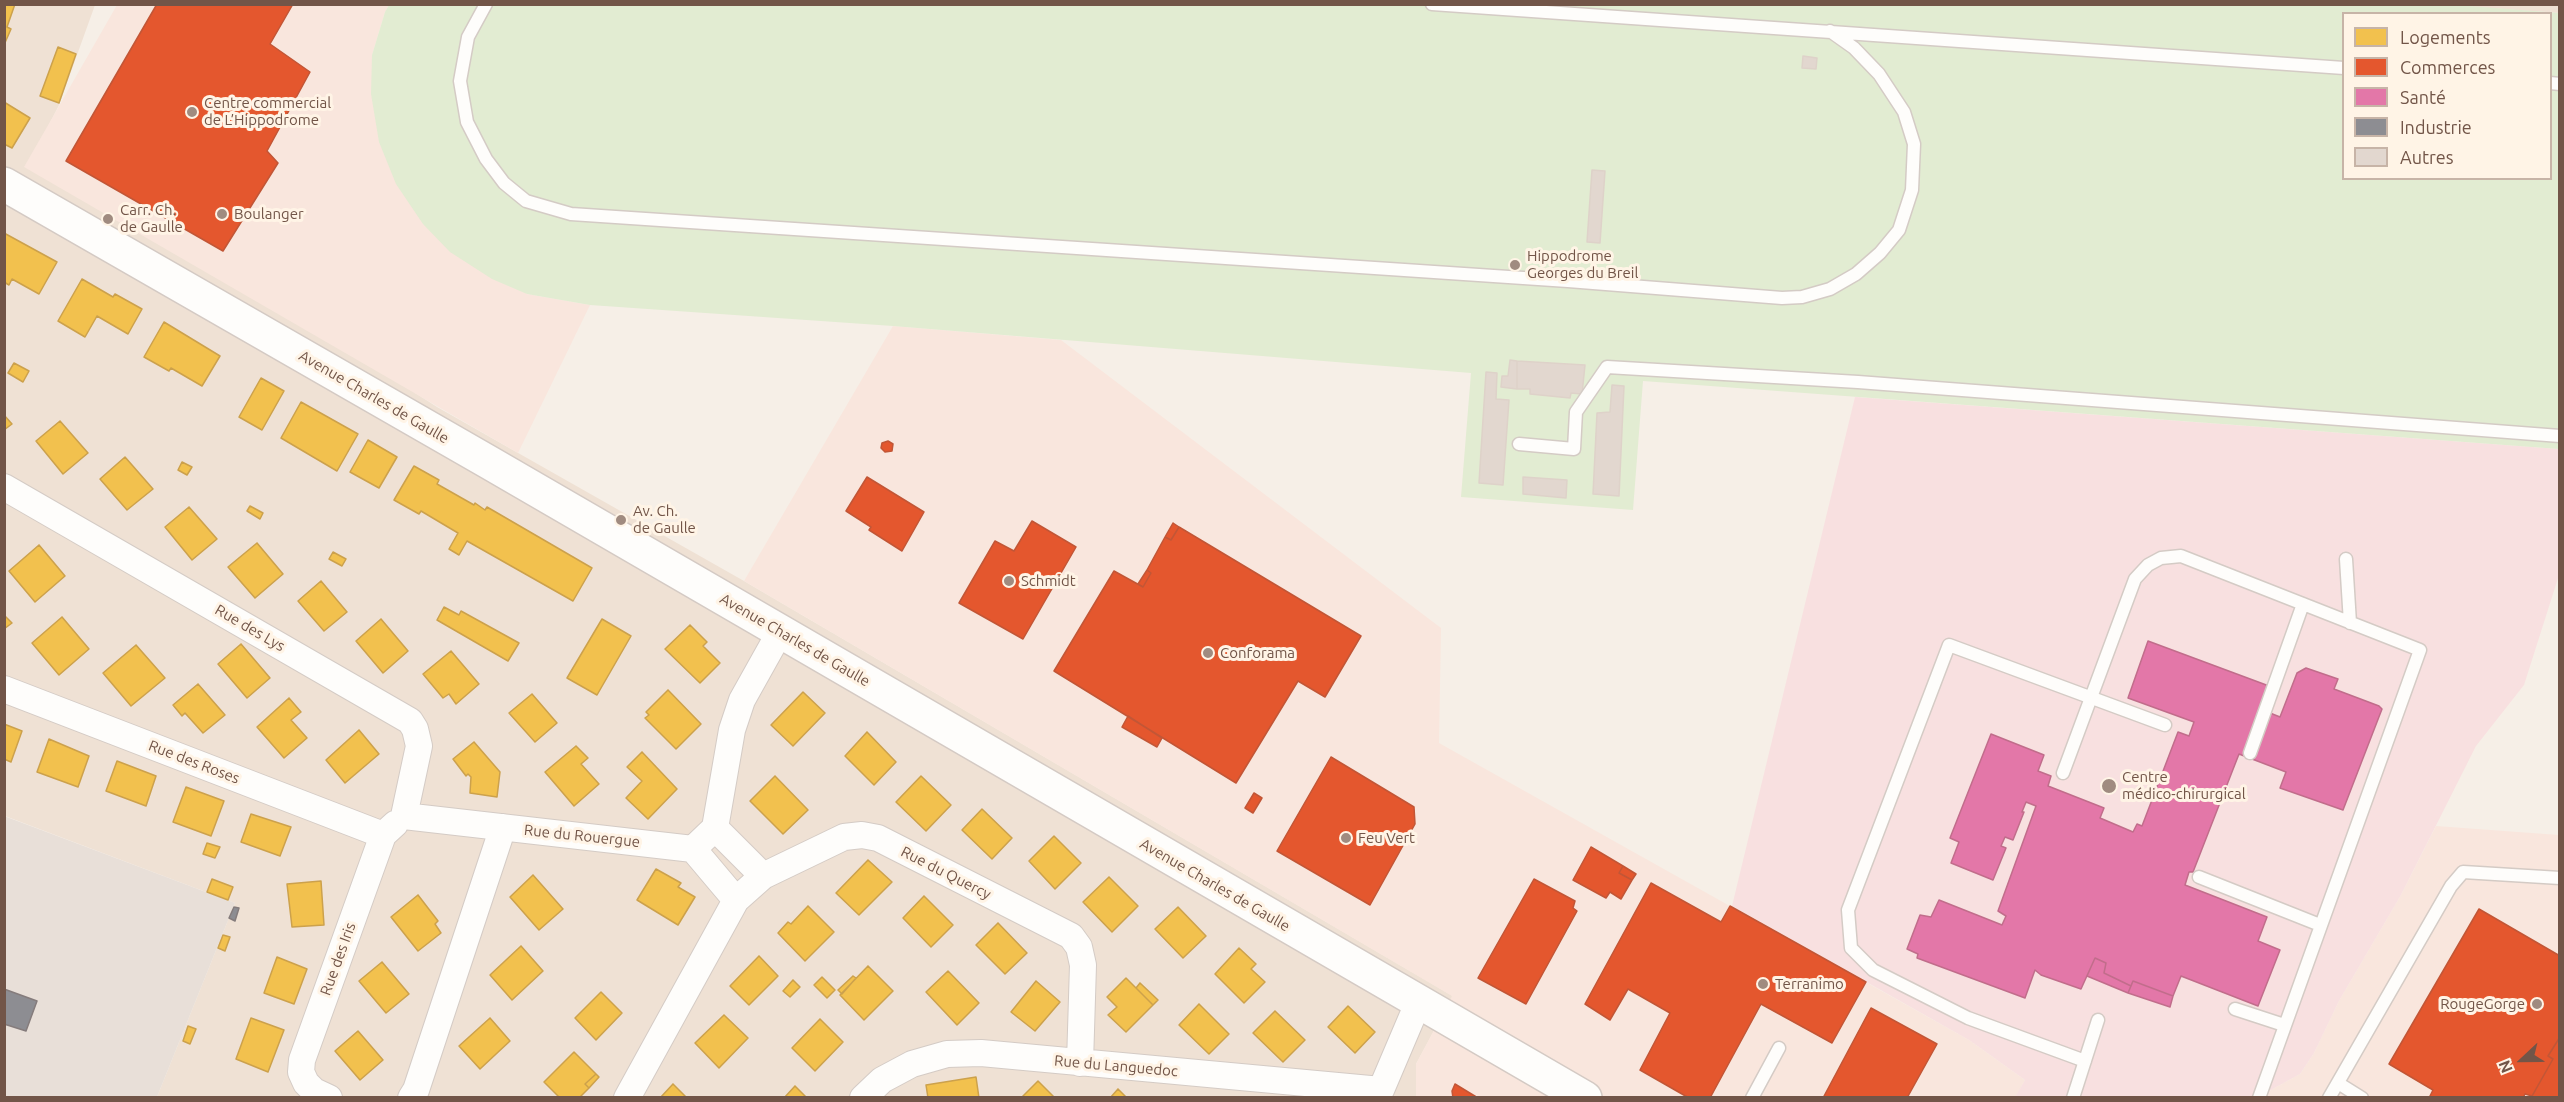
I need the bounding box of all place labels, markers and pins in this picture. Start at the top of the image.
place label: Centre commercial de L’Hippodrome [204,94,331,129]
marker: Centre commercial de L’Hippodrome [185,105,199,119]
place label: Carr. Ch. de Gaulle [120,201,183,236]
place label: Boulanger [234,205,304,223]
marker: Boulanger [215,207,229,221]
marker: Carr. Ch. de Gaulle [101,212,115,226]
place label: Hippodrome Georges du Breil [1527,247,1638,282]
marker: Hippodrome Georges du Breil [1508,258,1522,272]
place label: Av. Ch. de Gaulle [633,502,696,537]
marker: Av. Ch. de Gaulle [614,513,628,527]
place label: Schmidt [1021,572,1076,590]
marker: Schmidt [1002,574,1016,588]
place label: Conforama [1220,644,1295,662]
marker: Conforama [1201,646,1215,660]
place label: Centre médico-chirurgical [2122,768,2246,803]
marker: Centre médico-chirurgical [2100,777,2118,795]
place label: Feu Vert [1358,829,1415,847]
marker: Feu Vert [1339,831,1353,845]
place label: Terranimo [1775,975,1844,993]
marker: Terranimo [1756,977,1770,991]
place label: RougeGorge [2440,995,2525,1013]
marker: RougeGorge [2530,997,2544,1011]

